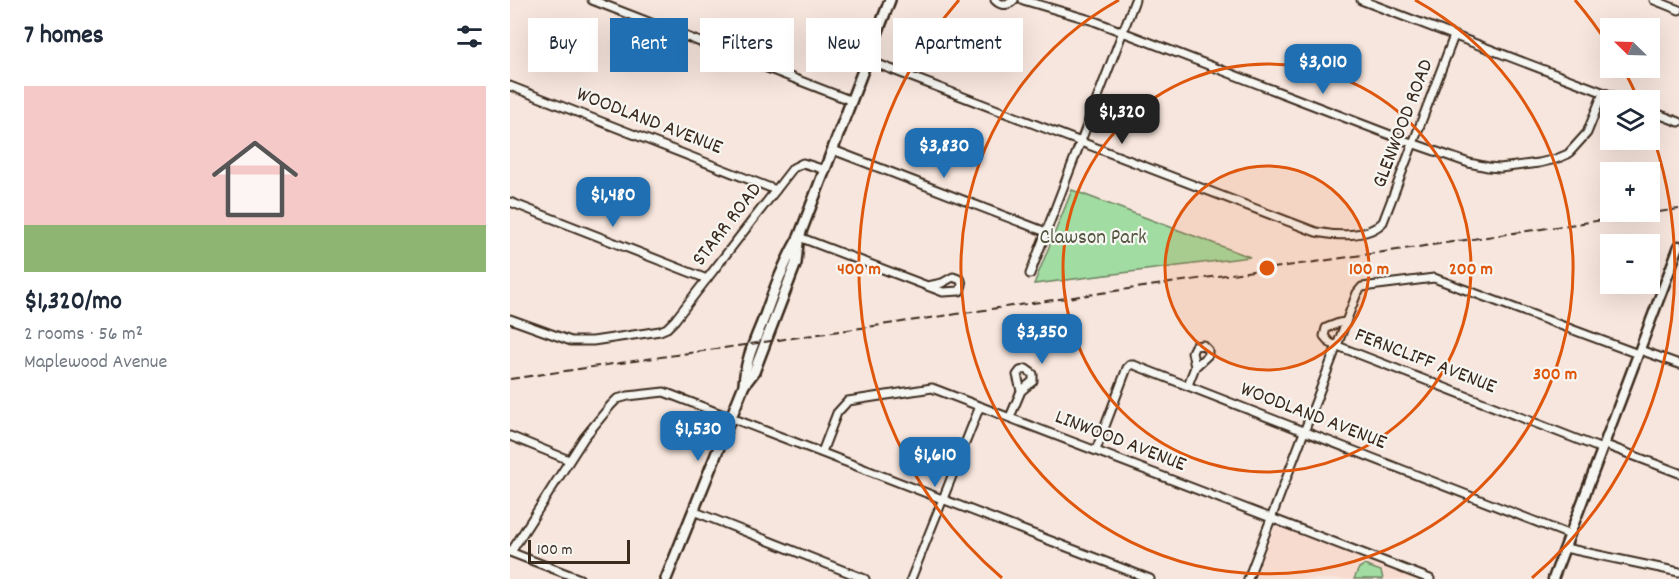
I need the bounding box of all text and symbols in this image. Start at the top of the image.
text: 7 homes [24,18,104,55]
chip: Buy [528,18,598,72]
chip: Rent [610,18,688,72]
chip: Filters [700,18,794,72]
chip: New [806,18,881,72]
chip: Apartment [893,18,1023,72]
north arrow [1600,18,1660,78]
map controls [1600,18,1660,294]
icon: filters [453,20,486,53]
pin: $3,010 [1274,44,1372,95]
text: $3,010 [1299,49,1348,77]
street label: GLENWOOD ROAD [1366,55,1442,193]
street label: WOODLAND AVENUE [572,80,727,164]
button: layers [1600,90,1660,150]
pin: $1,320 [1073,94,1171,145]
text: $1,320 [1099,99,1145,127]
icon: home [201,125,309,233]
pin: $3,830 [895,128,993,179]
text: $3,830 [919,133,969,161]
button: + [1600,162,1660,222]
pin: $1,480 [564,177,662,228]
street label: STARR ROAD [686,177,770,273]
text: $1,480 [590,182,636,210]
park label: Clawson Park [1039,224,1147,254]
button: − [1600,234,1660,294]
text: 400 m [837,258,881,283]
centre of rings [1257,258,1277,278]
text: 100 m [1349,258,1389,283]
text: 200 m [1449,258,1493,283]
text: $1,320/mo [24,284,122,321]
pin: $3,350 [993,314,1091,365]
text: $3,350 [1016,319,1068,347]
text: 2 rooms · 56 m² [24,321,143,349]
street label: FERNCLIFF AVENUE [1350,321,1501,403]
text: Maplewood Avenue [24,349,167,377]
text: 300 m [1533,363,1577,388]
street label: WOODLAND AVENUE [1236,375,1391,459]
street label: LINWOOD AVENUE [1050,403,1190,481]
pin: $1,530 [649,411,747,462]
text: $1,530 [674,416,722,444]
pin: $1,610 [886,437,984,488]
text: $1,610 [913,442,957,470]
scale bar [528,537,630,564]
text: 100 m [537,539,573,562]

